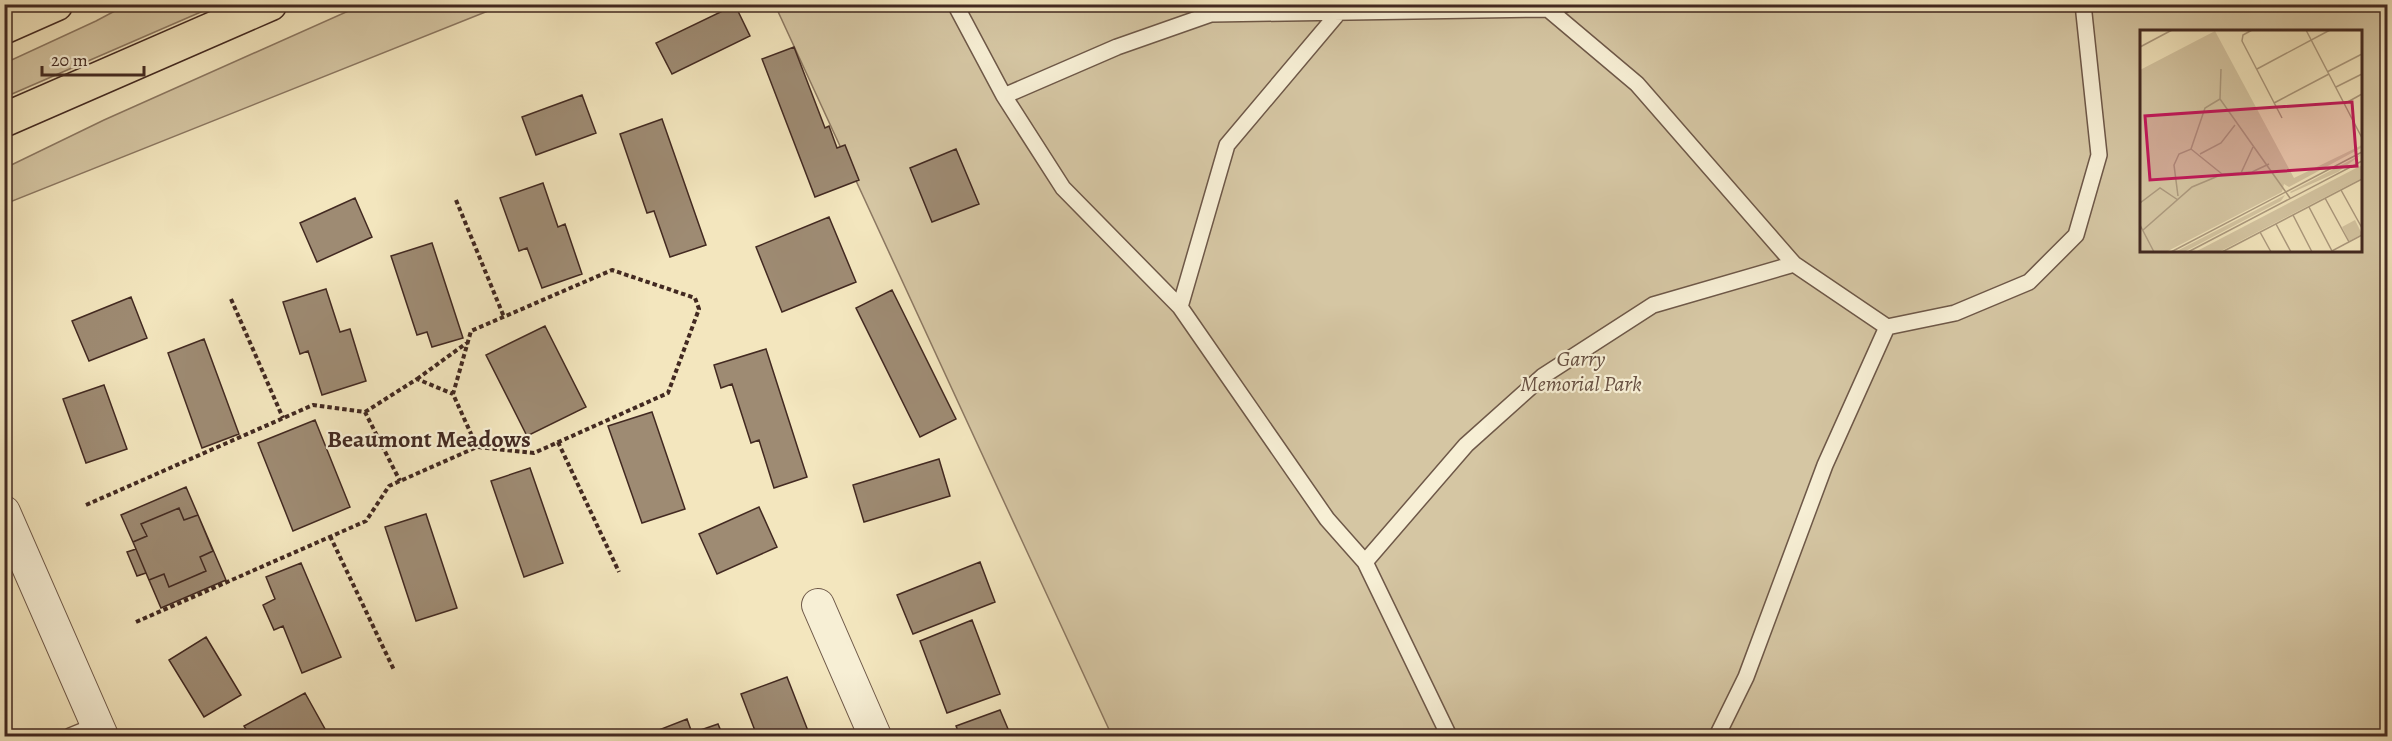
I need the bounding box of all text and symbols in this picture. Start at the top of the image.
inset map [2140,30,2362,252]
scale bar [42,39,144,77]
text: 20 m [51,48,88,72]
park label: Garry Memorial Park [1520,344,1642,399]
district label: Beaumont Meadows [327,423,531,455]

